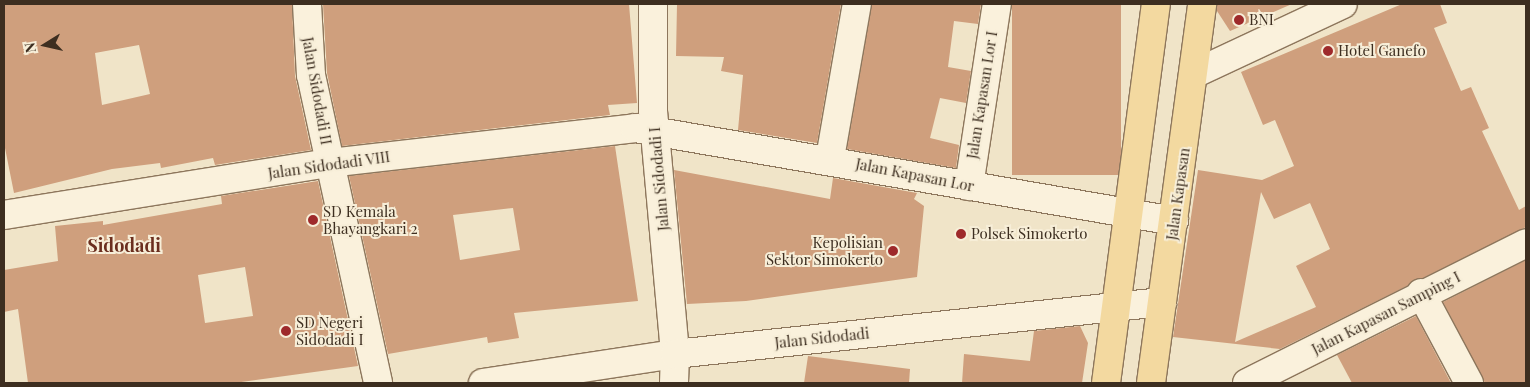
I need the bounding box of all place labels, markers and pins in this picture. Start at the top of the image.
place label: BNI [1249,11,1274,29]
marker: BNI [1233,14,1245,26]
place label: Hotel Ganefo [1338,42,1426,60]
marker: Hotel Ganefo [1322,45,1334,57]
place label: SD Kemala Bhayangkari 2 [323,202,418,237]
marker: SD Kemala Bhayangkari 2 [307,214,319,226]
place label: Polsek Simokerto [971,225,1088,243]
marker: Polsek Simokerto [955,228,967,240]
place label: Kepolisian Sektor Simokerto [766,233,883,268]
marker: Kepolisian Sektor Simokerto [887,245,899,257]
place label: SD Negeri Sidodadi I [296,313,364,348]
marker: SD Negeri Sidodadi I [280,325,292,337]

